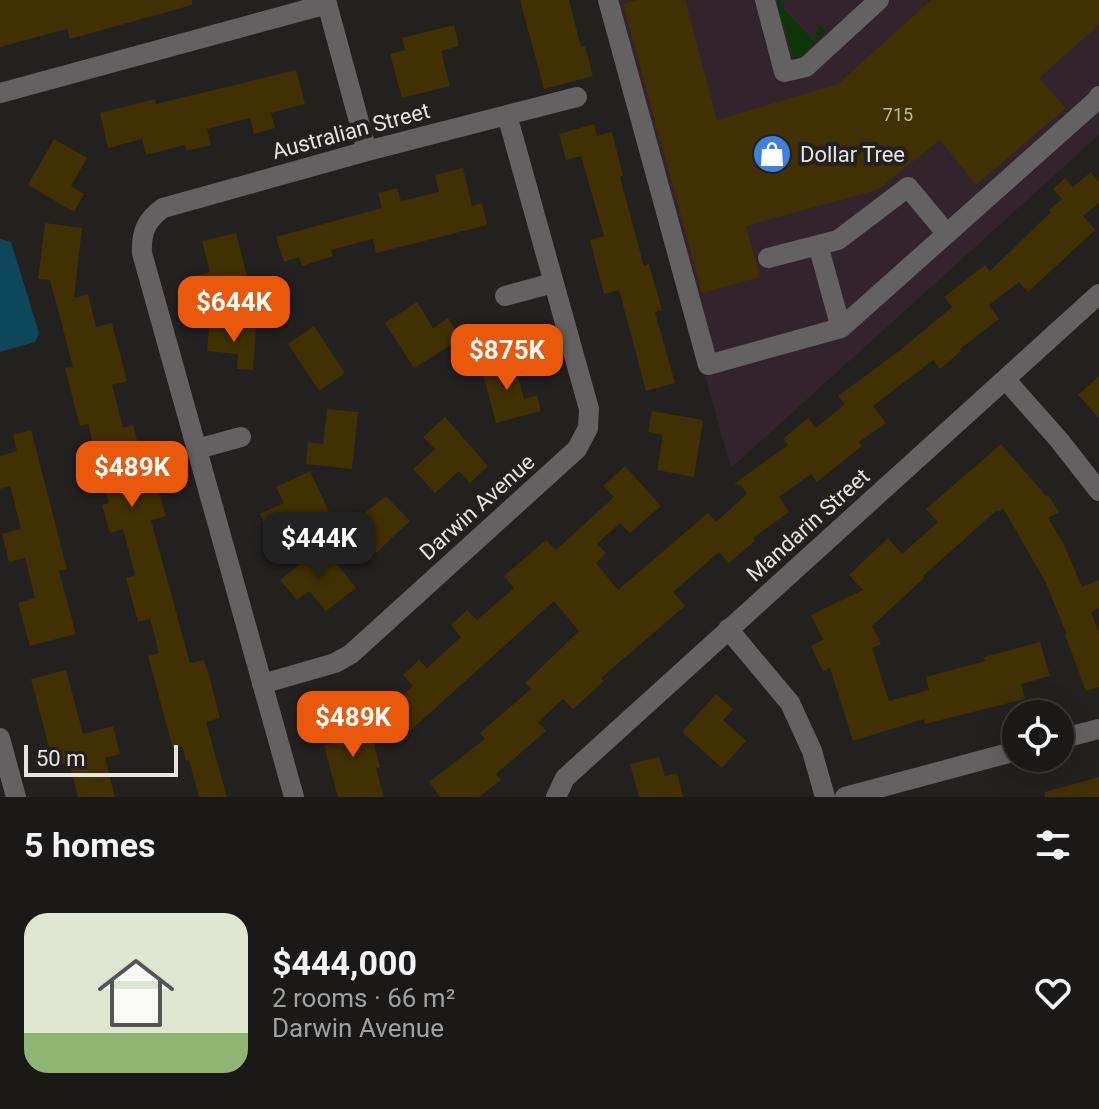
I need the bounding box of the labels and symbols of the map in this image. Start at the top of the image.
street label: Australian Street [269,98,433,164]
house number: 715 [883,104,913,125]
shop icon: Dollar Tree [751,133,793,175]
place label: Dollar Tree [800,142,905,167]
pin: $644K [178,276,290,344]
pin: $875K [451,324,563,392]
pin: $489K [76,441,188,509]
street label: Darwin Avenue [415,449,539,565]
street label: Mandarin Street [742,463,874,587]
pin: $444K [263,512,375,580]
pin: $489K [297,691,409,759]
scale bar [24,741,178,777]

